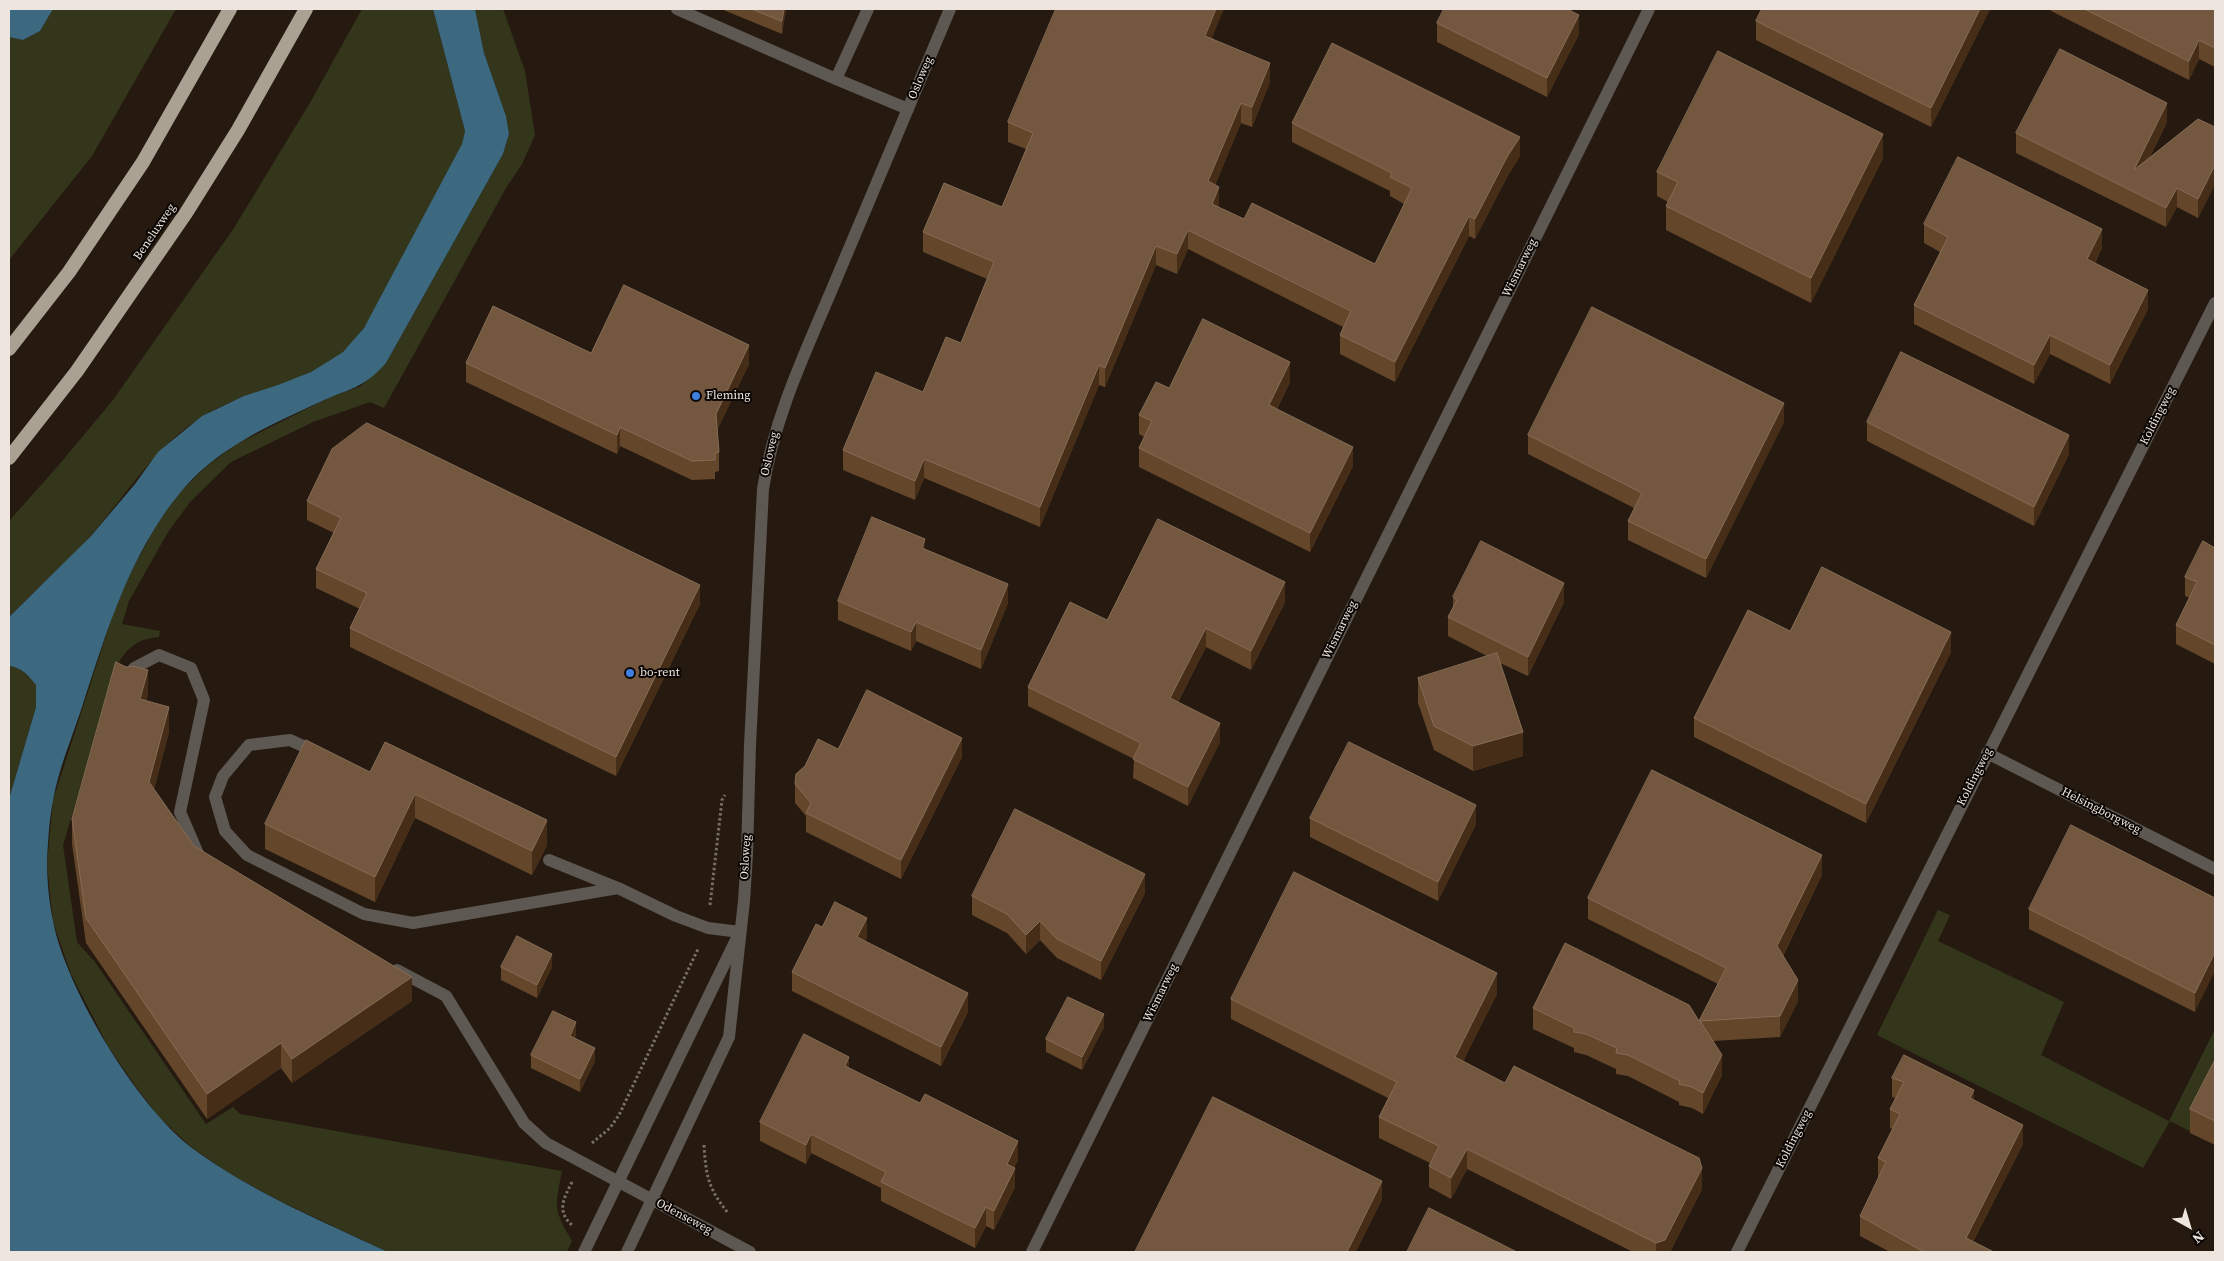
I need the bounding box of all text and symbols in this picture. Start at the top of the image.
street label: Osloweg [906,54,936,102]
street label: Beneluxweg [131,201,179,263]
street label: Wismarweg [1500,236,1540,300]
street label: Koldingweg [2137,385,2179,447]
place label: Fleming [706,389,751,403]
marker: Fleming [690,390,702,402]
street label: Osloweg [758,430,782,478]
street label: Wismarweg [1320,598,1360,662]
place label: bo-rent [640,666,680,680]
marker: bo-rent [624,667,636,679]
street label: Koldingweg [1954,746,1996,808]
street label: Helsingborgweg [2059,785,2143,837]
street label: Osloweg [738,834,754,880]
street label: Wismarweg [1141,961,1181,1025]
street label: Koldingweg [1773,1108,1815,1170]
street label: Odenseweg [654,1196,714,1238]
north arrow [2164,1201,2214,1251]
text: N [2188,1227,2209,1249]

